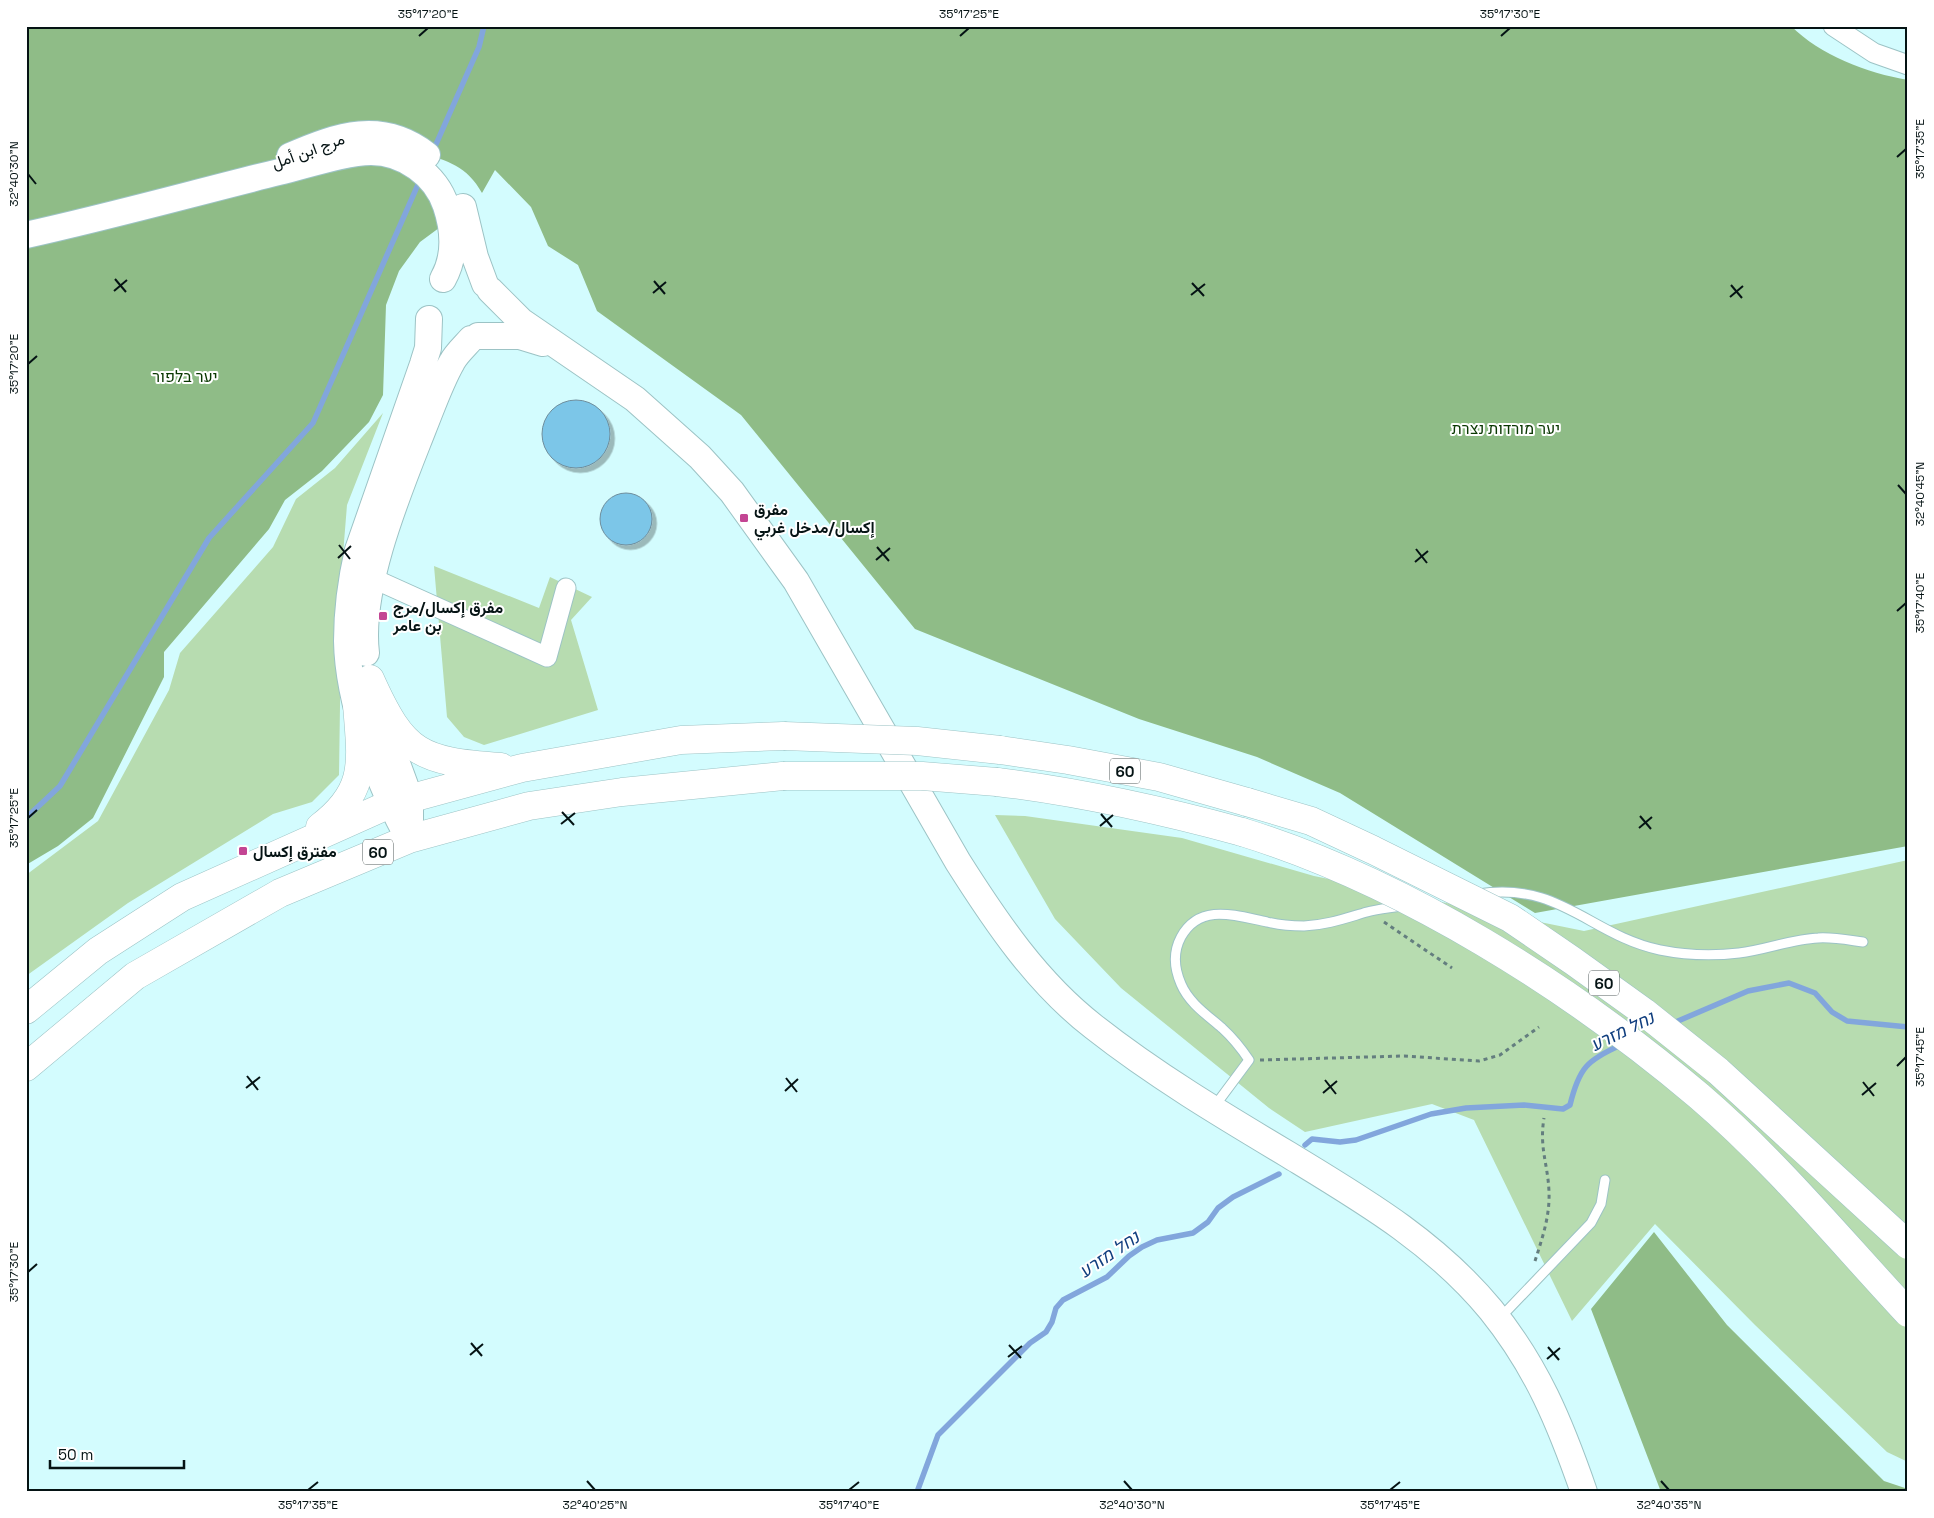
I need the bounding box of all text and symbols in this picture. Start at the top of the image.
text: 35°17'20"E [398,6,459,22]
text: 35°17'25"E [939,6,999,22]
text: 35°17'30"E [1480,6,1541,22]
text: 35°17'35"E [1912,119,1928,179]
street label: مرج ابن أمل [268,128,348,175]
text: 32°40'30"N [6,141,22,207]
text: 35°17'20"E [6,333,22,394]
park label: יער בלפור [152,366,218,387]
park label: יער מורדות נצרת [1452,418,1560,439]
text: 32°40'45"N [1912,462,1928,526]
place label: مفرق إكسال/مدخل غربي [754,499,875,541]
marker: مفرق إكسال/مدخل غربي [738,512,750,524]
text: 35°17'40"E [1912,573,1928,633]
place label: مفرق إكسال/مرج بن عامر [392,597,503,636]
marker: مفرق إكسال/مرج بن عامر [377,610,389,622]
road number: 60 [1110,758,1140,784]
text: 35°17'25"E [6,788,22,848]
road number: 60 [363,840,393,864]
place label: مفترق إكسال [253,841,337,862]
marker: مفترق إكسال [237,845,249,857]
road number: 60 [1589,970,1619,996]
water label: נחל מזרע [1586,1005,1659,1056]
text: 35°17'45"E [1912,1027,1928,1087]
water label: נחל מזרע [1074,1225,1145,1283]
text: 35°17'30"E [6,1241,22,1302]
scale bar [50,1438,184,1470]
text: 50 m [58,1445,93,1464]
text: 35°17'35"E [278,1497,338,1513]
text: 32°40'25"N [563,1497,627,1513]
text: 35°17'40"E [819,1497,879,1513]
text: 32°40'30"N [1099,1497,1165,1513]
text: 35°17'45"E [1360,1497,1420,1513]
text: 32°40'35"N [1637,1497,1701,1513]

